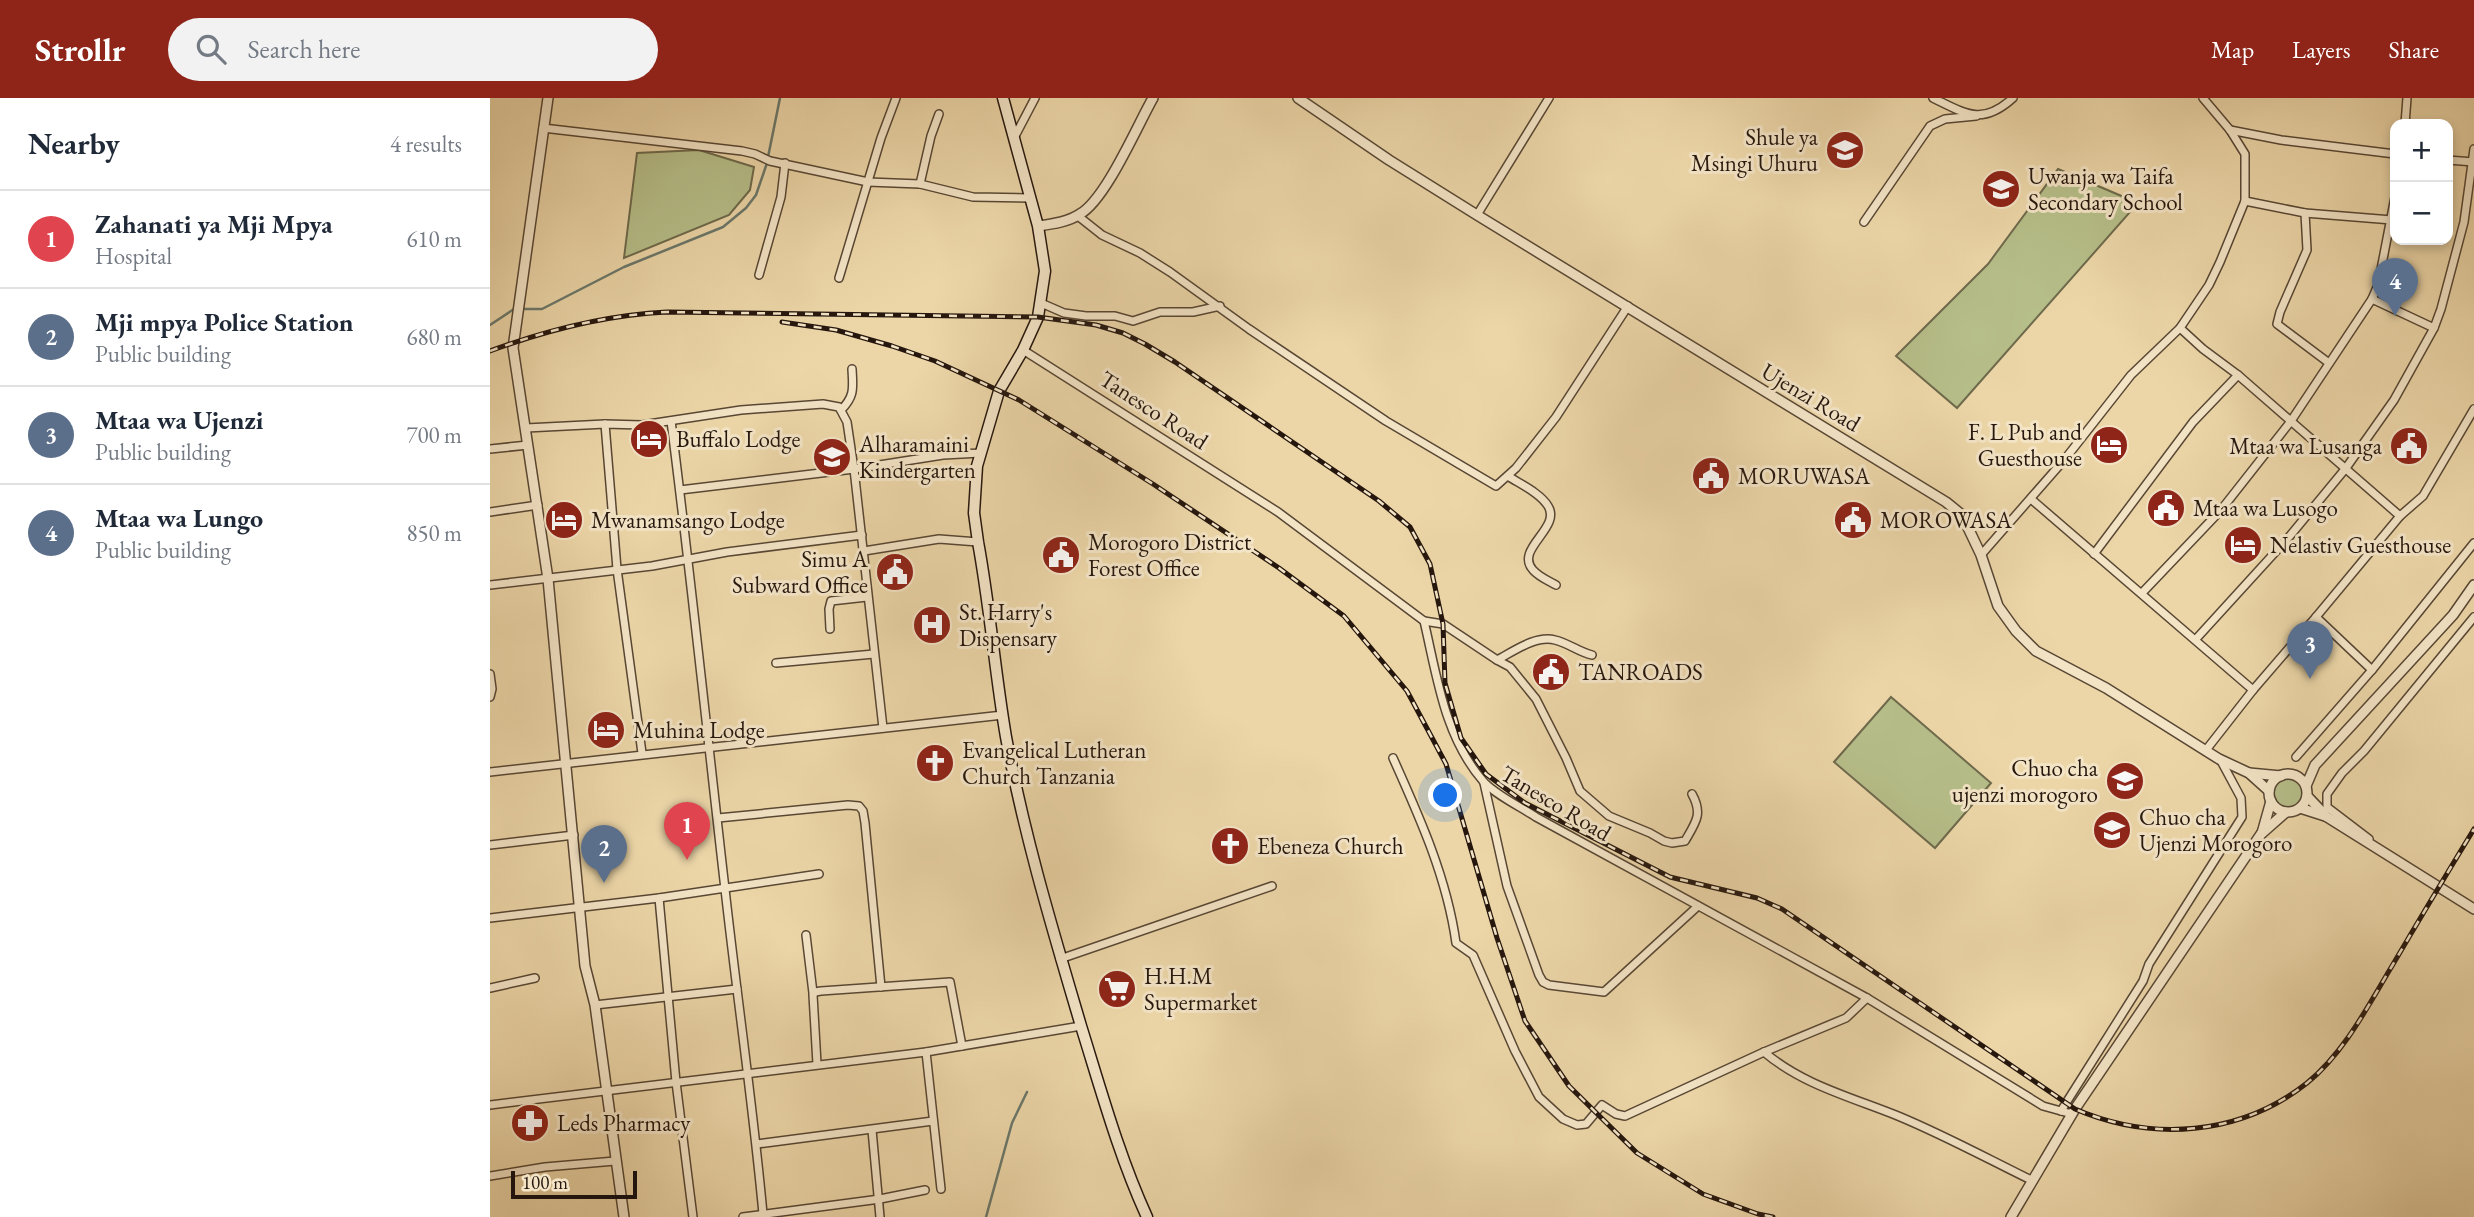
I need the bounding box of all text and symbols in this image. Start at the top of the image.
search box [168,18,658,81]
text: Strollr [35,28,126,71]
icon: search [192,30,230,68]
text: Search here [248,32,360,66]
text: Map [2211,34,2254,65]
text: Layers [2292,34,2351,65]
text: Share [2389,34,2439,65]
map controls [2390,119,2453,245]
button: + [2390,119,2453,182]
place label: Shule ya Msingi Uhuru [1691,122,1819,178]
text: Nearby [28,124,120,163]
text: 4 results [390,129,462,159]
school or university icon: Shule ya Msingi Uhuru [1824,129,1866,171]
place label: Uwanja wa Taifa Secondary School [2028,161,2183,217]
school or university icon: Uwanja wa Taifa Secondary School [1980,168,2022,210]
button: − [2390,182,2453,245]
text: Zahanati ya Mji Mpya [95,207,333,241]
text: 1 [45,224,57,254]
text: 610 m [406,224,462,254]
text: Hospital [95,241,172,271]
pin: 4 [2372,258,2418,316]
text: Mji mpya Police Station [95,305,354,339]
text: 2 [45,322,57,352]
text: 680 m [406,322,462,352]
text: Public building [95,339,231,369]
street label: Ujenzi Road [1756,356,1866,438]
street label: Tanesco Road [1094,364,1214,456]
text: Mtaa wa Ujenzi [95,403,263,437]
place label: F. L Pub and Guesthouse [1968,417,2082,473]
hotel icon: Buffalo Lodge [628,418,670,460]
text: 3 [45,420,57,450]
text: 700 m [406,420,462,450]
place label: Buffalo Lodge [676,424,800,454]
hotel icon: F. L Pub and Guesthouse [2088,424,2130,466]
public building icon: Mtaa wa Lusanga [2388,425,2430,467]
place label: Alharamaini Kindergarten [858,429,976,485]
place label: Mtaa wa Lusanga [2229,431,2383,461]
school or university icon: Alharamaini Kindergarten [811,436,853,478]
text: Public building [95,437,231,467]
public building icon: MORUWASA [1690,455,1732,497]
place label: MORUWASA [1738,461,1871,491]
public building icon: Mtaa wa Lusogo [2145,487,2187,529]
place label: Mtaa wa Lusogo [2193,493,2338,523]
hotel icon: Mwanamsango Lodge [543,499,585,541]
public building icon: MOROWASA [1832,499,1874,541]
text: Mtaa wa Lungo [95,501,263,535]
place label: Mwanamsango Lodge [591,505,785,535]
place label: MOROWASA [1880,505,2013,535]
text: 4 [45,518,57,548]
text: 850 m [406,518,462,548]
hotel icon: Nelastiv Guesthouse [2222,524,2264,566]
place label: Morogoro District Forest Office [1088,527,1252,583]
place label: Nelastiv Guesthouse [2270,530,2451,560]
public building icon: Morogoro District Forest Office [1040,534,1082,576]
text: Public building [95,535,231,565]
place label: Simu A Subward Office [732,544,869,600]
public building icon: Simu A Subward Office [874,551,916,593]
place label: St. Harry's Dispensary [959,597,1058,653]
hospital icon: St. Harry's Dispensary [911,604,953,646]
pin: 3 [2287,621,2333,679]
public building icon: TANROADS [1530,651,1572,693]
place label: TANROADS [1578,657,1703,687]
hotel icon: Muhina Lodge [585,709,627,751]
place label: Muhina Lodge [633,715,765,745]
place label: Evangelical Lutheran Church Tanzania [962,735,1146,791]
church icon: Evangelical Lutheran Church Tanzania [914,742,956,784]
place label: Chuo cha ujenzi morogoro [1952,753,2099,809]
street label: Tanesco Road [1495,758,1617,848]
school or university icon: Chuo cha ujenzi morogoro [2104,760,2146,802]
your location [1428,778,1462,812]
pin: 1 [664,802,710,860]
place label: Chuo cha Ujenzi Morogoro [2139,802,2292,858]
school or university icon: Chuo cha Ujenzi Morogoro [2091,809,2133,851]
pin: 2 [581,825,627,883]
church icon: Ebeneza Church [1209,825,1251,867]
place label: Ebeneza Church [1257,831,1404,861]
place label: H.H.M Supermarket [1144,961,1258,1017]
supermarket icon: H.H.M Supermarket [1096,968,1138,1010]
pharmacy icon: Leds Pharmacy [509,1102,551,1144]
place label: Leds Pharmacy [557,1108,691,1138]
scale bar [511,1168,637,1200]
text: 100 m [522,1170,568,1195]

